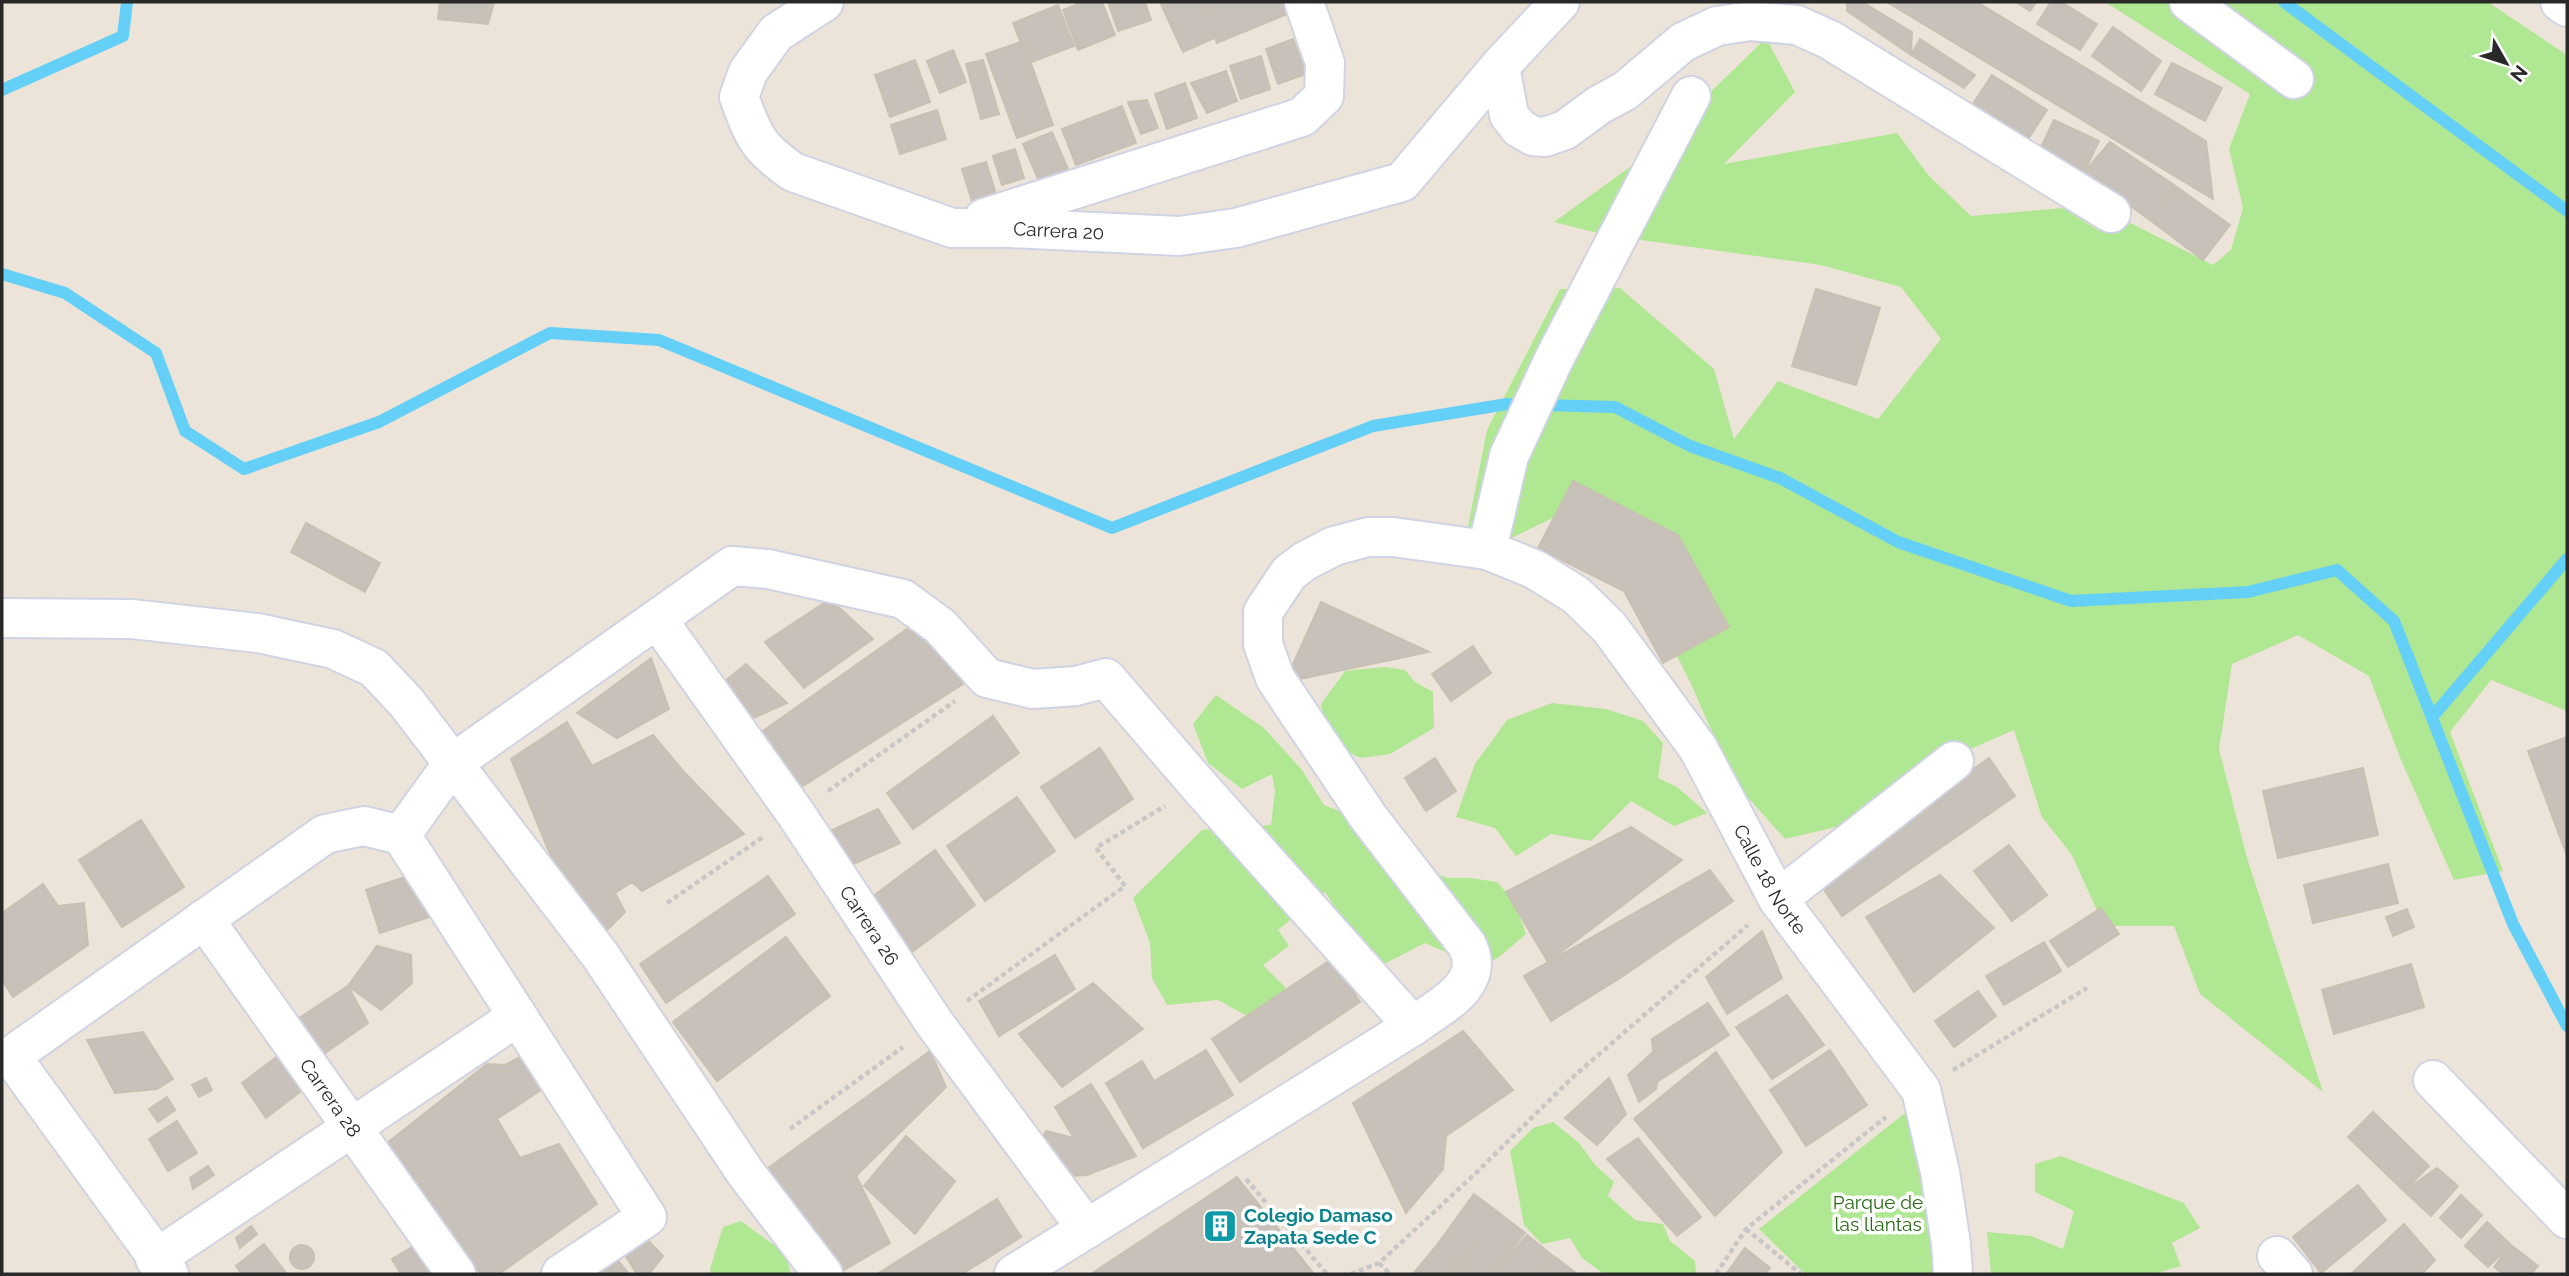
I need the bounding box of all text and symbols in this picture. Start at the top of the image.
north arrow [2471,28,2541,98]
text: N [2506,61,2532,86]
street label: Carrera 20 [1013,217,1105,243]
street label: Calle 18 Norte [1729,821,1811,938]
street label: Carrera 26 [835,881,904,969]
street label: Carrera 28 [296,1054,366,1141]
park label: Parque de las llantas [1833,1191,1923,1235]
place label: Colegio Damaso Zapata Sede C [1244,1204,1393,1248]
building icon: Colegio Damaso Zapata Sede C [1201,1207,1239,1245]

